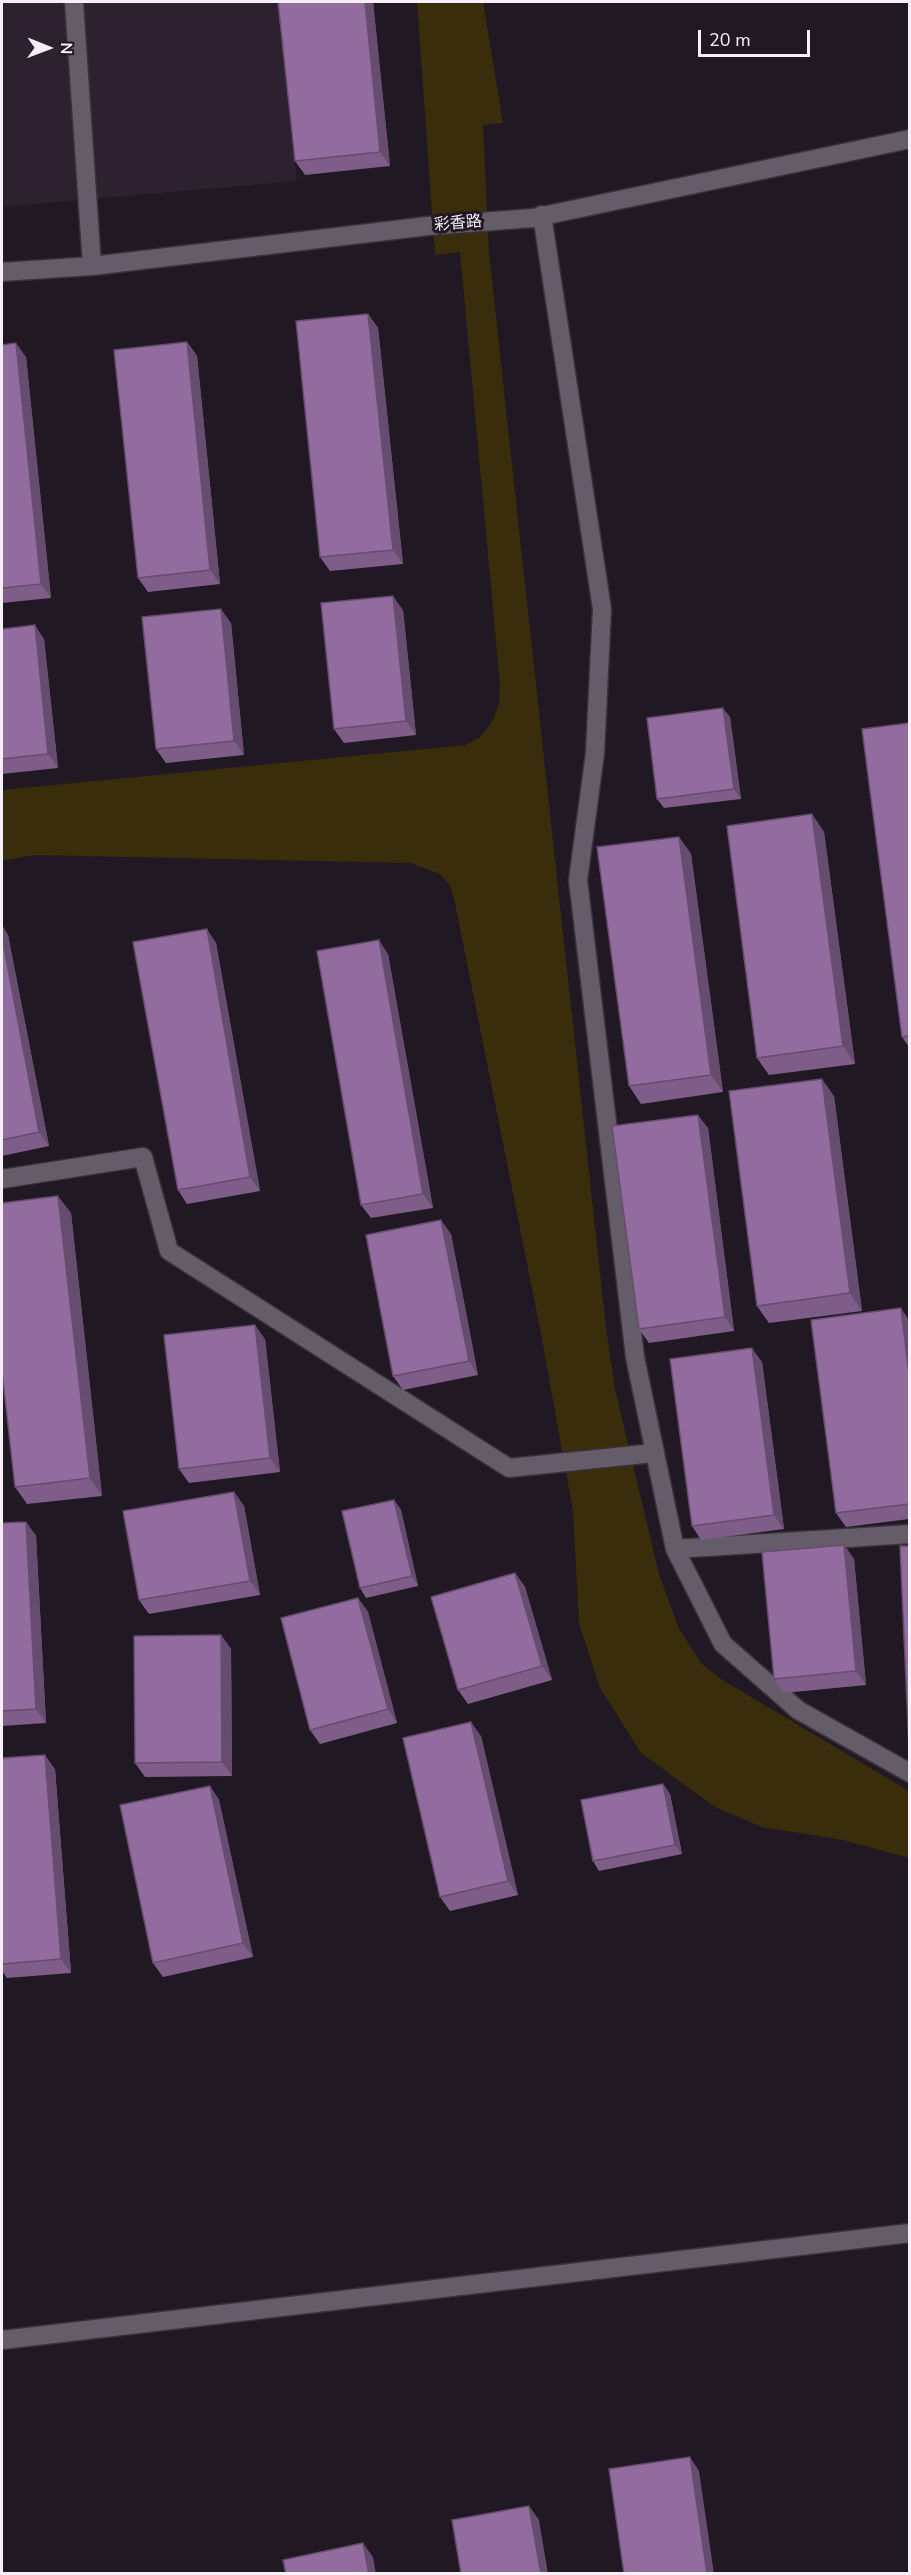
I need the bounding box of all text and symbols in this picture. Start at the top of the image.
north arrow [18,18,78,78]
scale bar [701,18,814,56]
text: 20 m [709,28,751,52]
text: N [55,42,77,54]
street label: 彩香路 [433,212,483,236]

